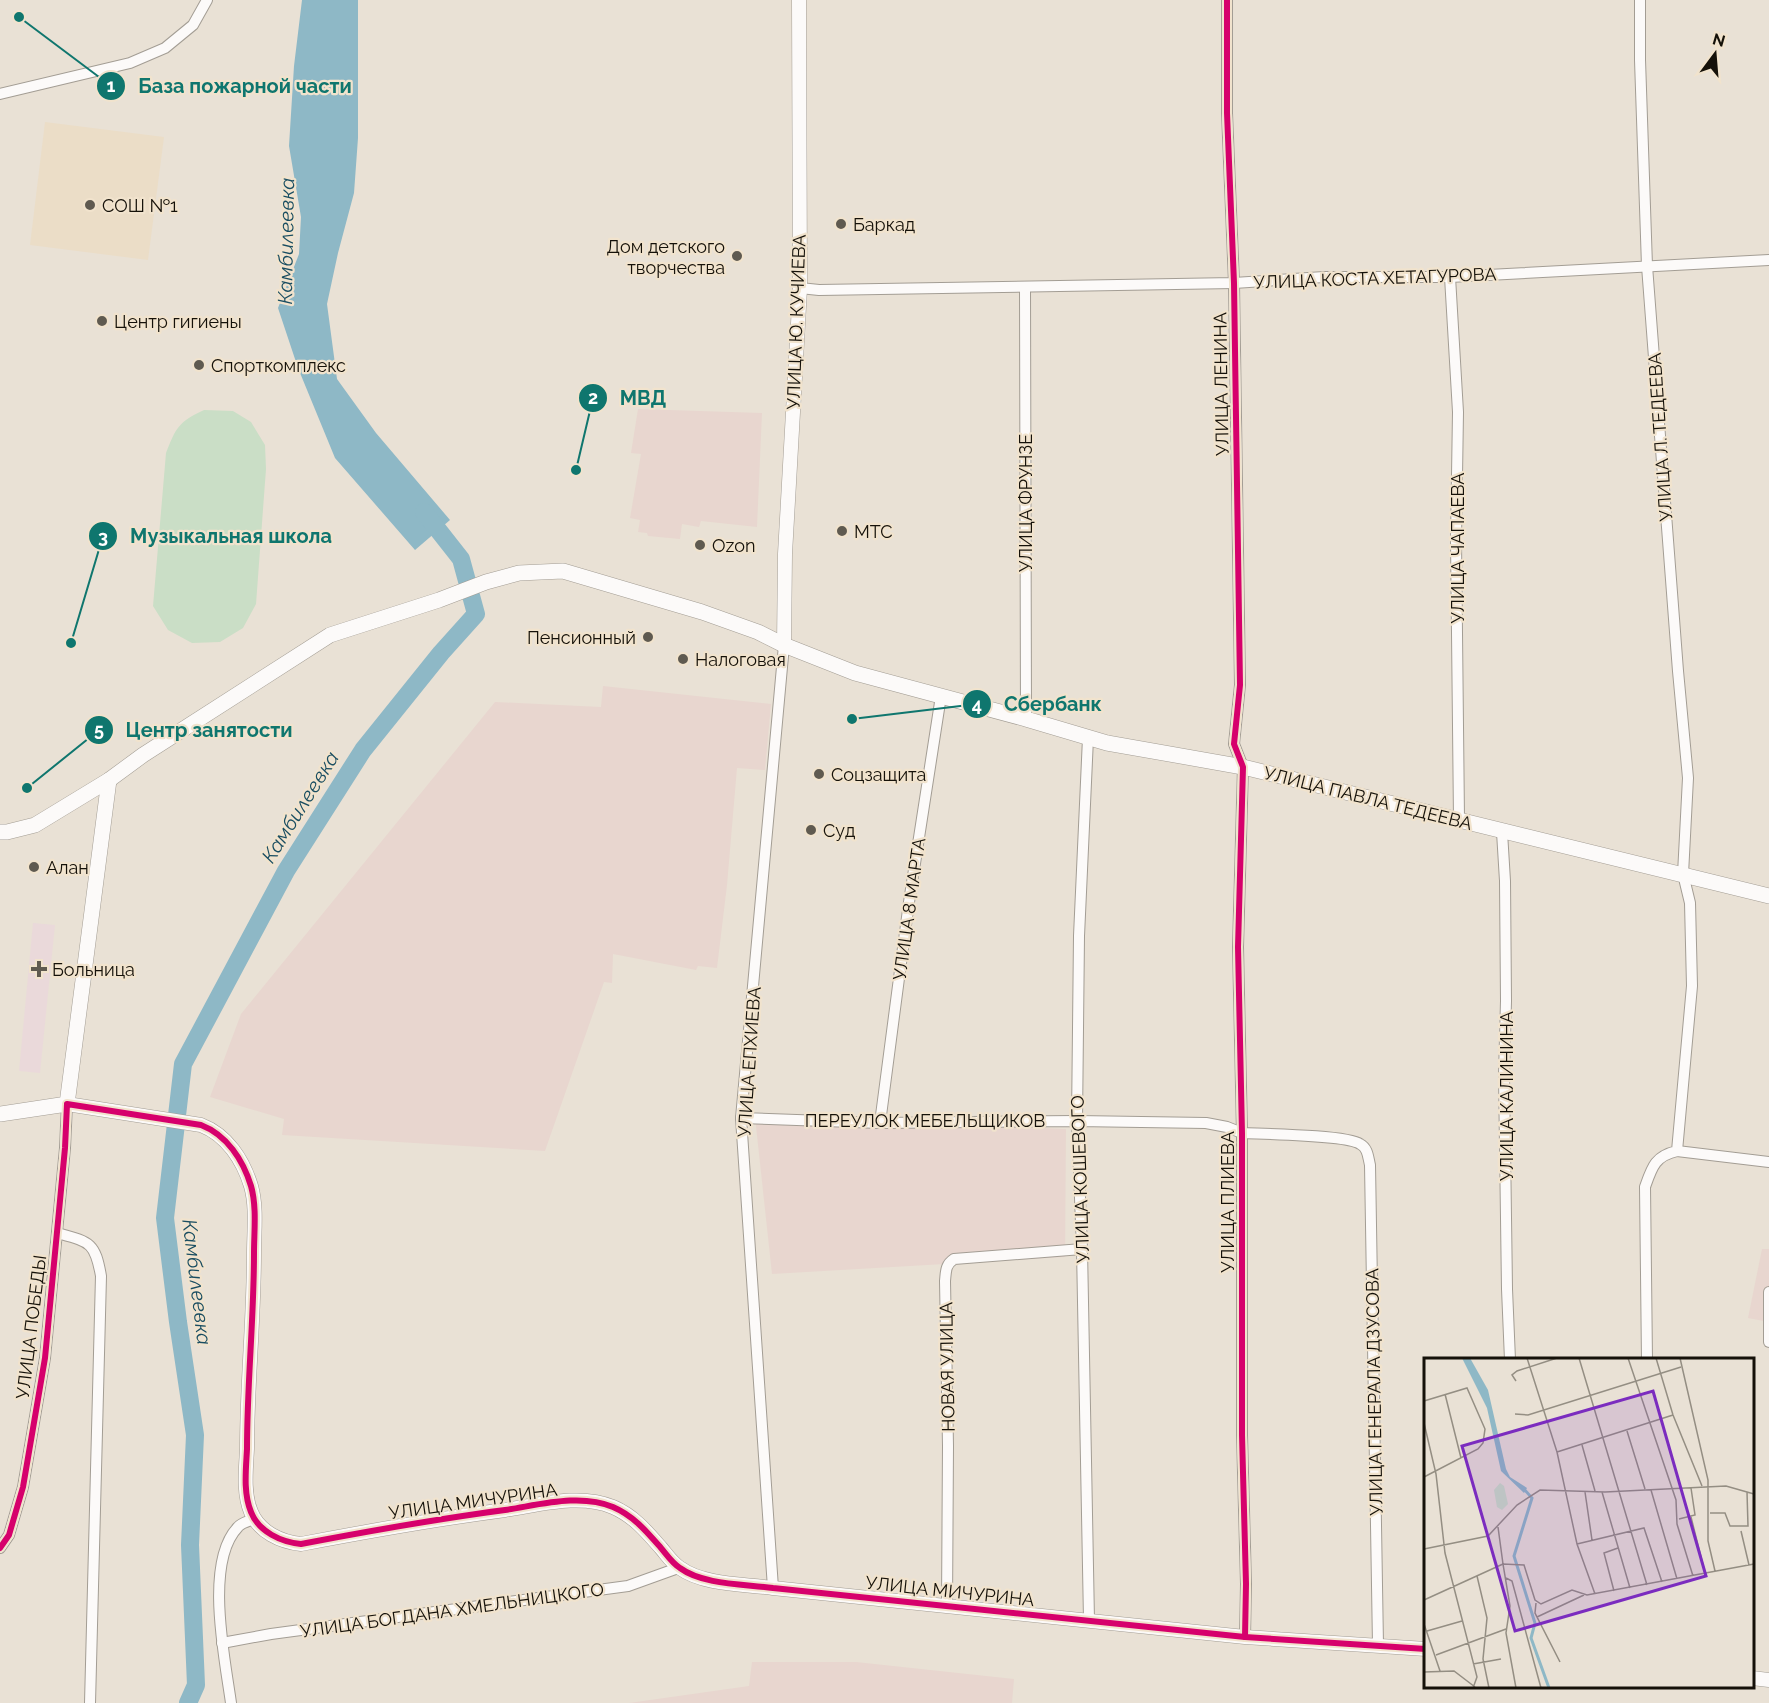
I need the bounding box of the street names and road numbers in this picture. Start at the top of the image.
street label: УЛИЦА Ю. КУЧИЕВА [782,234,810,410]
street label: УЛИЦА КОСТА ХЕТАГУРОВА [1253,263,1497,293]
street label: УЛИЦА ЛЕНИНА [1209,312,1233,456]
street label: УЛИЦА Л. ТЕДЕЕВА [1644,352,1676,522]
street label: УЛИЦА ФРУНЗЕ [1015,434,1036,572]
street label: УЛИЦА ЧАПАЕВА [1447,473,1468,623]
street label: УЛИЦА ПАВЛА ТЕДЕЕВА [1262,762,1474,834]
street label: УЛИЦА 8 МАРТА [889,836,929,982]
street label: УЛИЦА ЕПХИЕВА [733,986,765,1138]
street label: УЛИЦА КАЛИНИНА [1496,1011,1517,1181]
street label: УЛИЦА КОШЕВОГО [1067,1095,1093,1263]
street label: ПЕРЕУЛОК МЕБЕЛЬЩИКОВ [805,1110,1045,1131]
street label: УЛИЦА ПЛИЕВА [1217,1131,1238,1273]
street label: УЛИЦА ПОБЕДЫ [12,1254,50,1400]
street label: УЛИЦА ГЕНЕРАЛА ДЗУСОВА [1361,1268,1387,1516]
street label: НОВАЯ УЛИЦА [935,1302,959,1432]
street label: УЛИЦА МИЧУРИНА [387,1479,559,1523]
street label: УЛИЦА МИЧУРИНА [865,1572,1035,1610]
street label: УЛИЦА БОГДАНА ХМЕЛЬНИЦКОГО [299,1578,605,1642]

